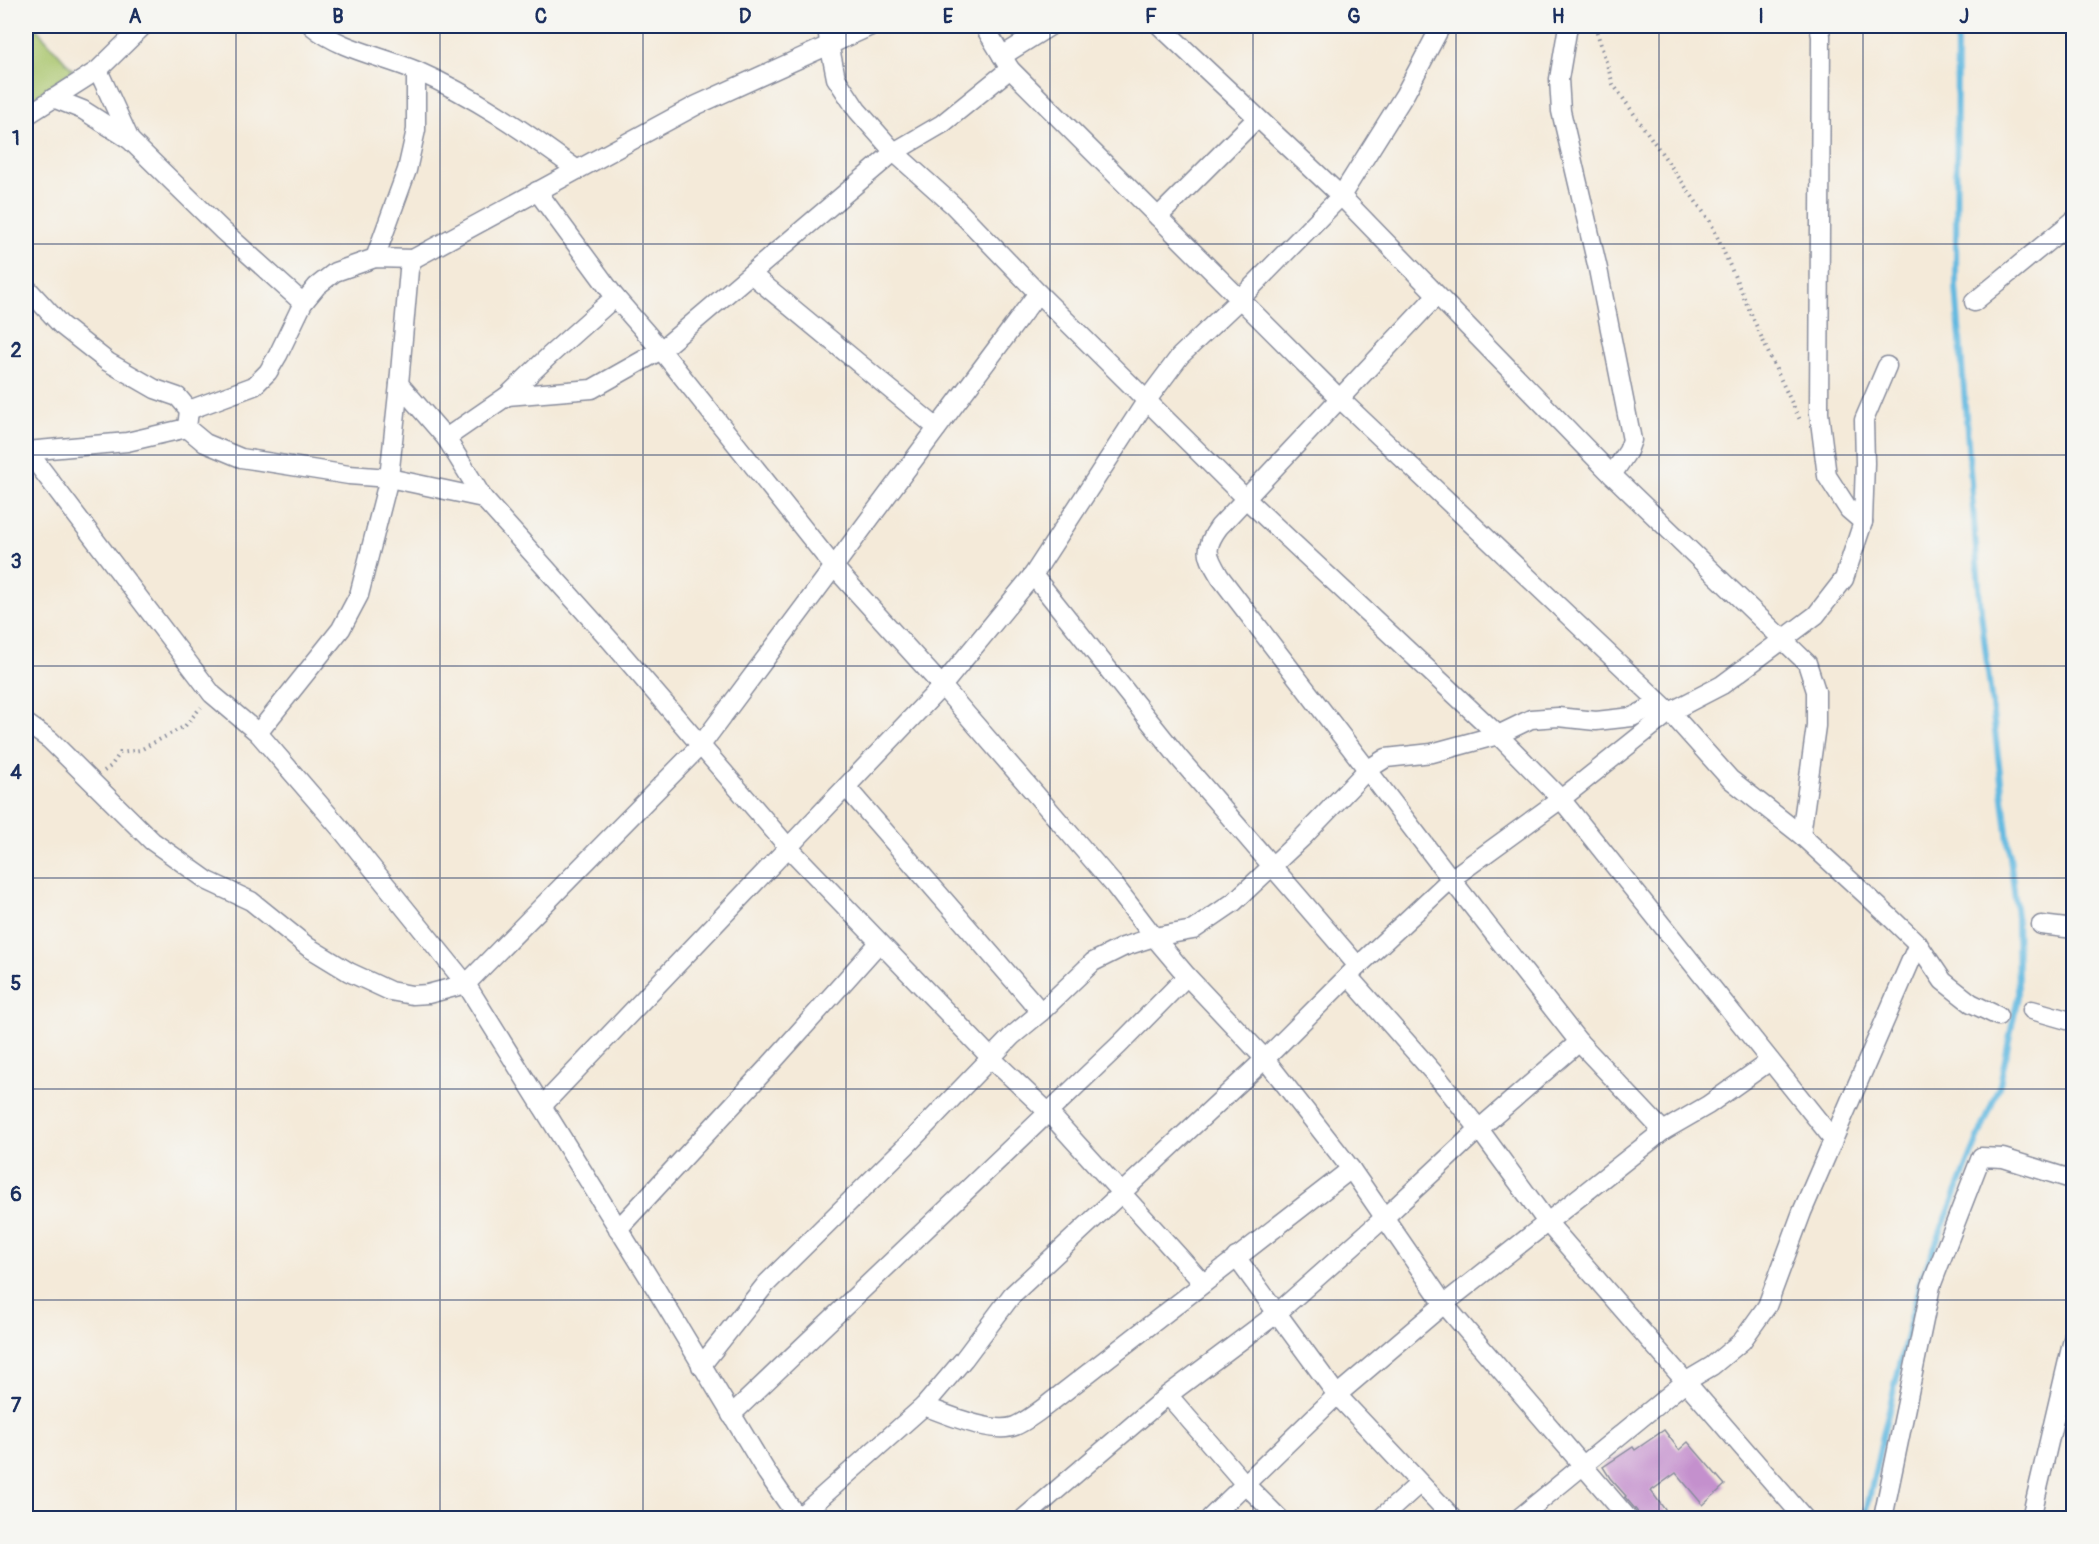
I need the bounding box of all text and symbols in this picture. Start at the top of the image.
text: A [129,4,142,29]
text: B [332,4,344,29]
text: C [535,4,547,29]
text: D [739,4,752,29]
text: E [943,4,954,29]
text: F [1145,4,1157,29]
text: G [1347,4,1361,29]
text: H [1552,4,1565,29]
text: I [1758,4,1764,29]
text: J [1959,4,1969,29]
text: 1 [12,126,20,151]
text: 2 [10,338,22,363]
text: 3 [10,549,22,574]
text: 4 [10,760,22,785]
text: 5 [11,971,22,996]
text: 6 [10,1182,22,1207]
text: 7 [11,1393,22,1418]

